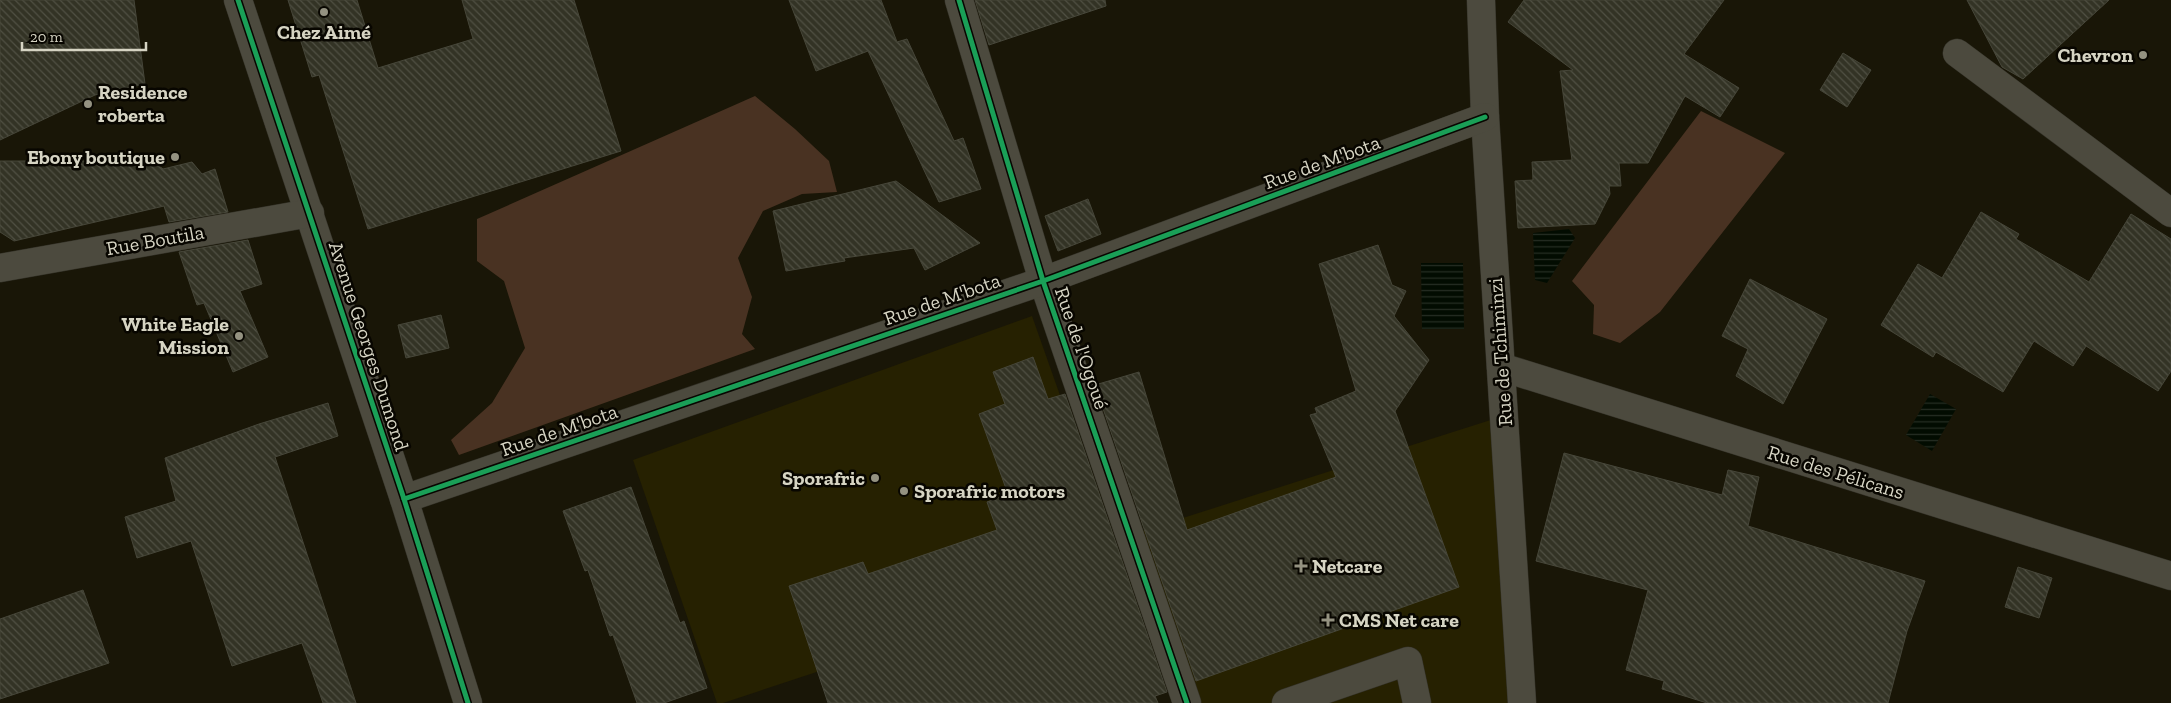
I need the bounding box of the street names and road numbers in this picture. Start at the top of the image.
street label: Rue de M'bota [1261,130,1384,194]
street label: Rue Boutila [104,220,206,260]
street label: Avenue Georges Dumond [324,238,414,454]
street label: Rue de M'bota [880,268,1004,330]
street label: Rue de Tchiminzi [1483,277,1517,427]
street label: Rue de l'Ogoué [1050,284,1114,412]
street label: Rue de M'bota [497,399,621,461]
street label: Rue des Pélicans [1765,440,1907,504]

